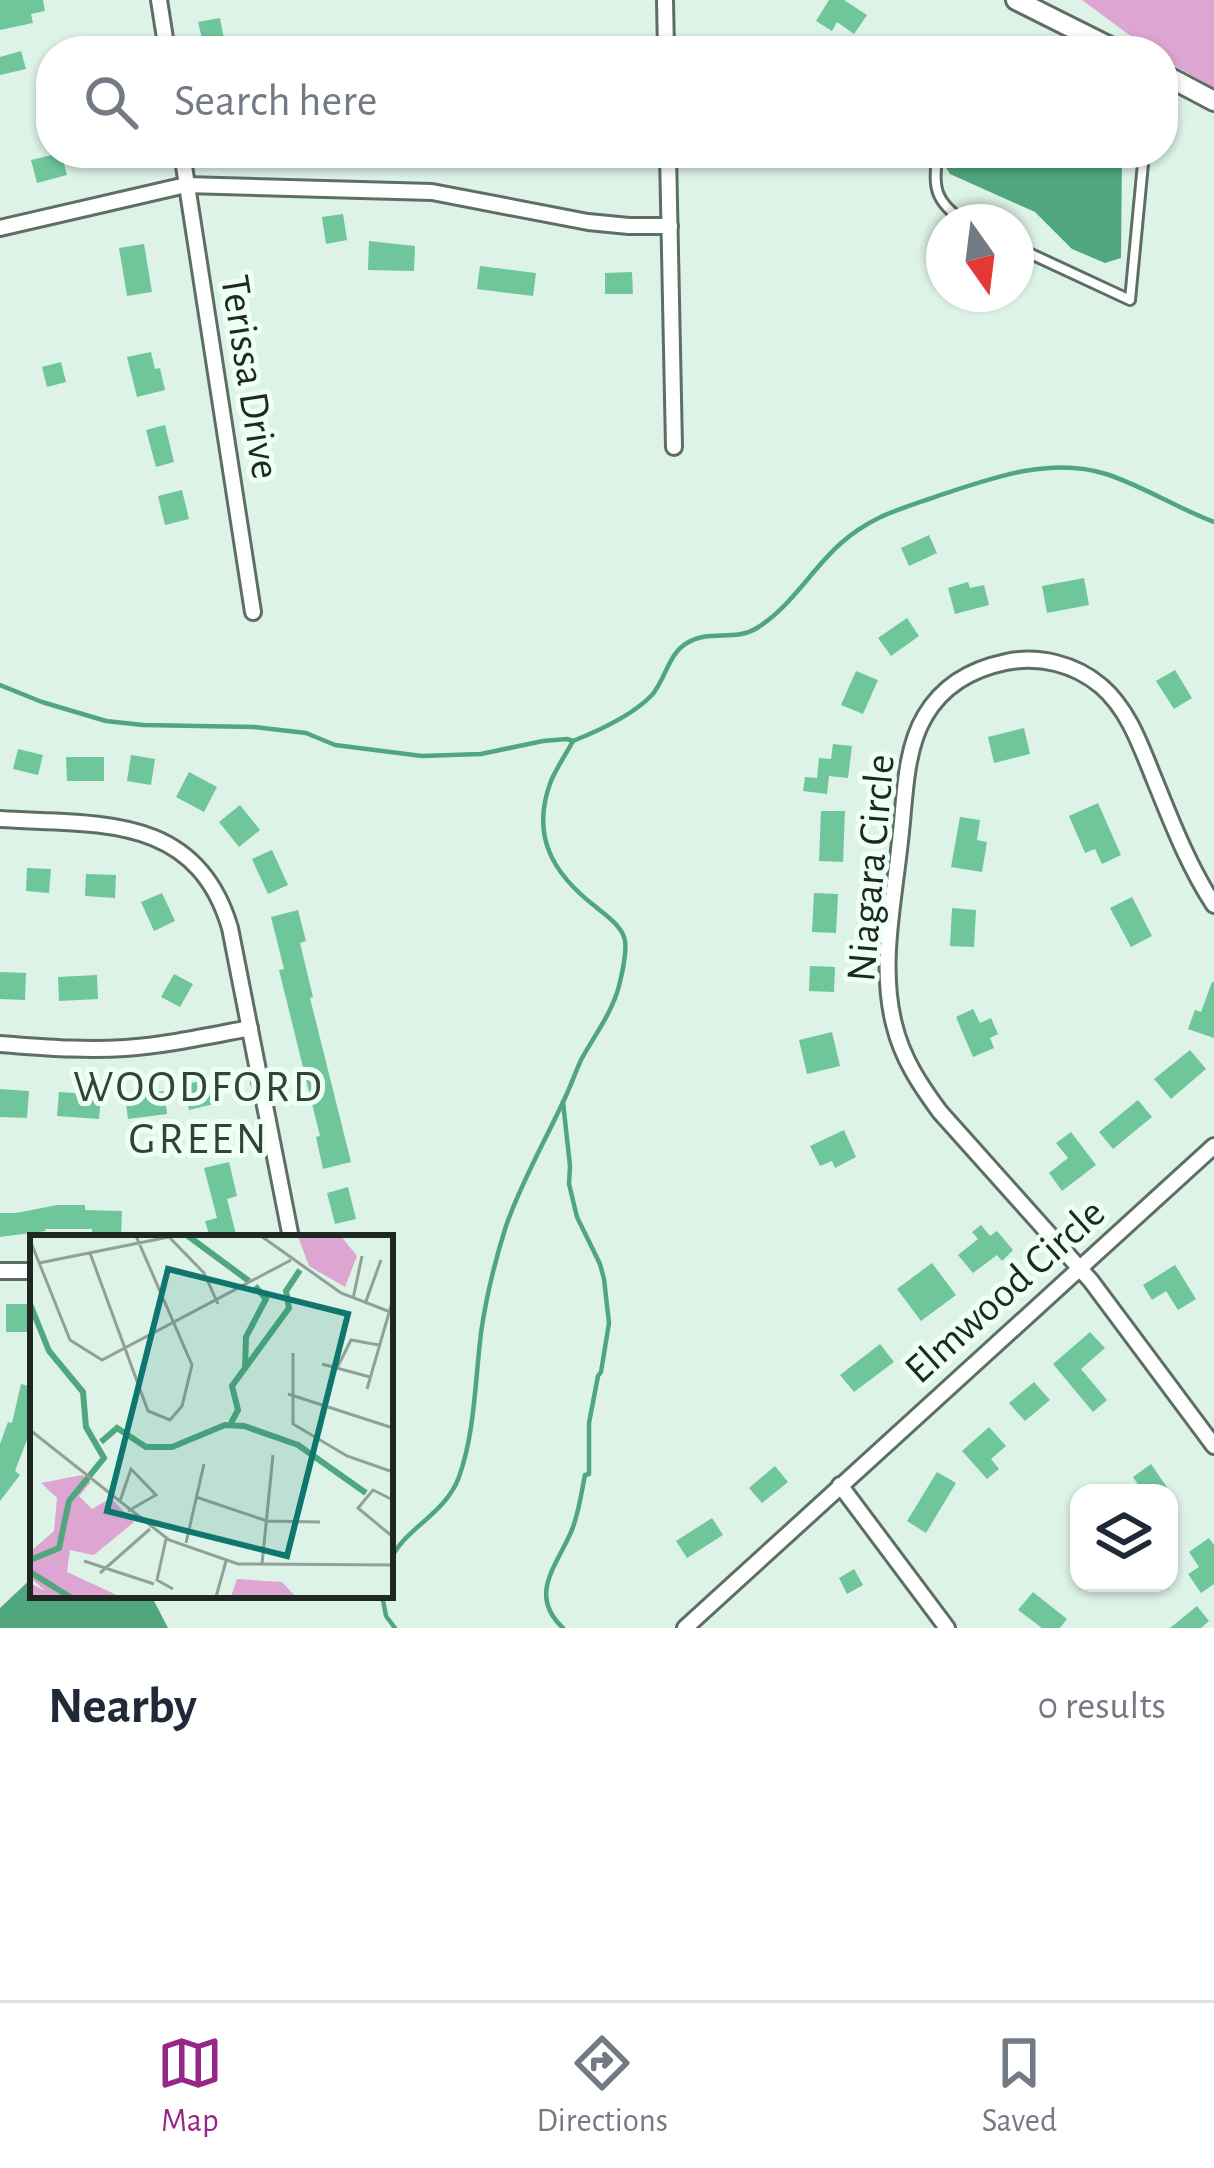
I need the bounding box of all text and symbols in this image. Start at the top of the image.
search box [36,36,1178,168]
icon: search [78,69,144,135]
text: Search here [174,79,377,124]
north arrow [926,204,1034,312]
street label: Terissa Drive [213,272,287,482]
street label: Niagara Circle [840,753,902,983]
district label: WOODFORD GREEN [73,1065,325,1162]
street label: Elmwood Circle [897,1191,1113,1391]
inset map [30,1235,393,1598]
map controls [1070,1484,1178,1592]
button: layers [1070,1484,1178,1592]
text: Nearby [48,1681,197,1732]
text: 0 results [1038,1687,1166,1726]
tab: Map [157,2030,223,2142]
tab: Directions [536,2030,668,2142]
tab: Saved [982,2030,1057,2142]

